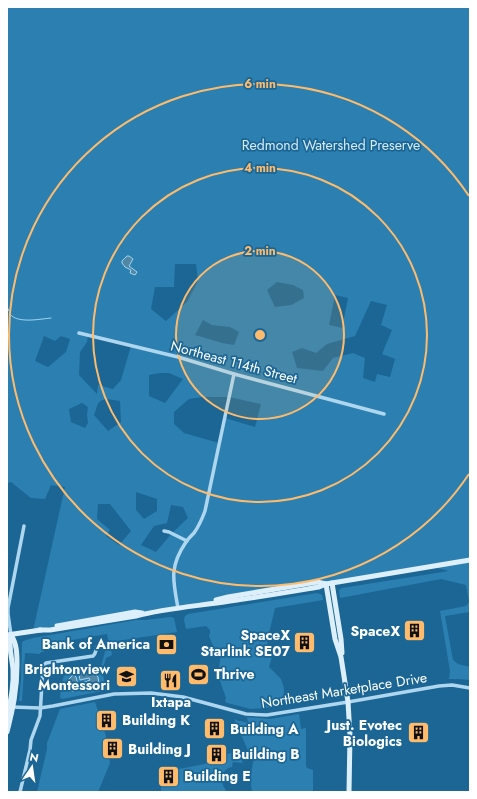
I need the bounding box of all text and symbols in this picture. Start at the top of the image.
text: 6 min [244,75,276,93]
park label: Redmond Watershed Preserve [242,135,420,155]
text: 4 min [244,159,276,177]
text: 2 min [244,242,276,260]
centre of rings [253,328,267,342]
street label: Northeast 114th Street [169,335,300,389]
building icon: SpaceX [402,618,428,644]
place label: SpaceX [351,621,400,641]
place label: SpaceX Starlink SE07 [201,625,291,661]
building icon: SpaceX Starlink SE07 [292,630,318,656]
bank icon: Bank of America [153,631,179,657]
place label: Bank of America [42,634,150,654]
place label: Brightonview Montessori [24,659,110,695]
sports icon: Thrive [186,661,212,687]
school or university icon: Brightonview Montessori [113,664,139,690]
place label: Thrive [214,664,255,684]
restaurant icon: Ixtapa [158,667,184,693]
street label: Northeast Marketplace Drive [260,667,428,713]
place label: Ixtapa [151,692,191,712]
building icon: Building K [93,707,119,733]
place label: Building K [122,710,190,730]
place label: Just. Evotec Biologics [324,715,403,751]
building icon: Building A [202,716,228,742]
place label: Building A [230,719,299,739]
building icon: Just. Evotec Biologics [405,720,431,746]
building icon: Building J [100,736,126,762]
place label: Building J [128,739,191,759]
building icon: Building B [203,741,229,767]
place label: Building B [232,744,300,764]
north arrow [12,747,52,787]
text: N [28,748,40,766]
building icon: Building E [155,763,181,789]
place label: Building E [184,766,251,786]

